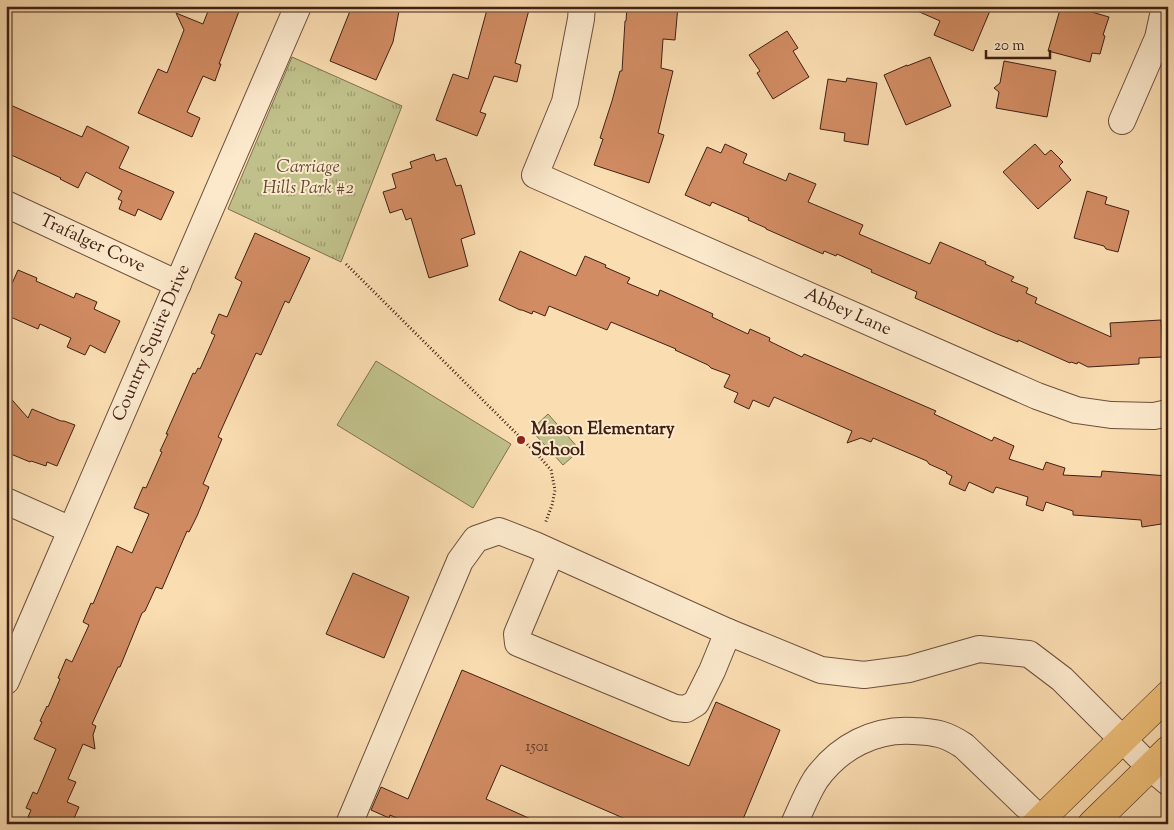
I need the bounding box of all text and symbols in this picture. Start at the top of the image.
scale bar [986,28,1050,60]
text: 20 m [994,36,1025,57]
park label: Carriage Hills Park #2 [262,155,354,202]
street label: Trafalger Cove [35,208,149,280]
street label: Country Squire Drive [107,261,198,426]
street label: Abbey Lane [800,282,895,343]
place label: Mason Elementary School [531,417,675,464]
marker: Mason Elementary School [515,434,527,446]
house number: 1501 [525,737,549,758]

